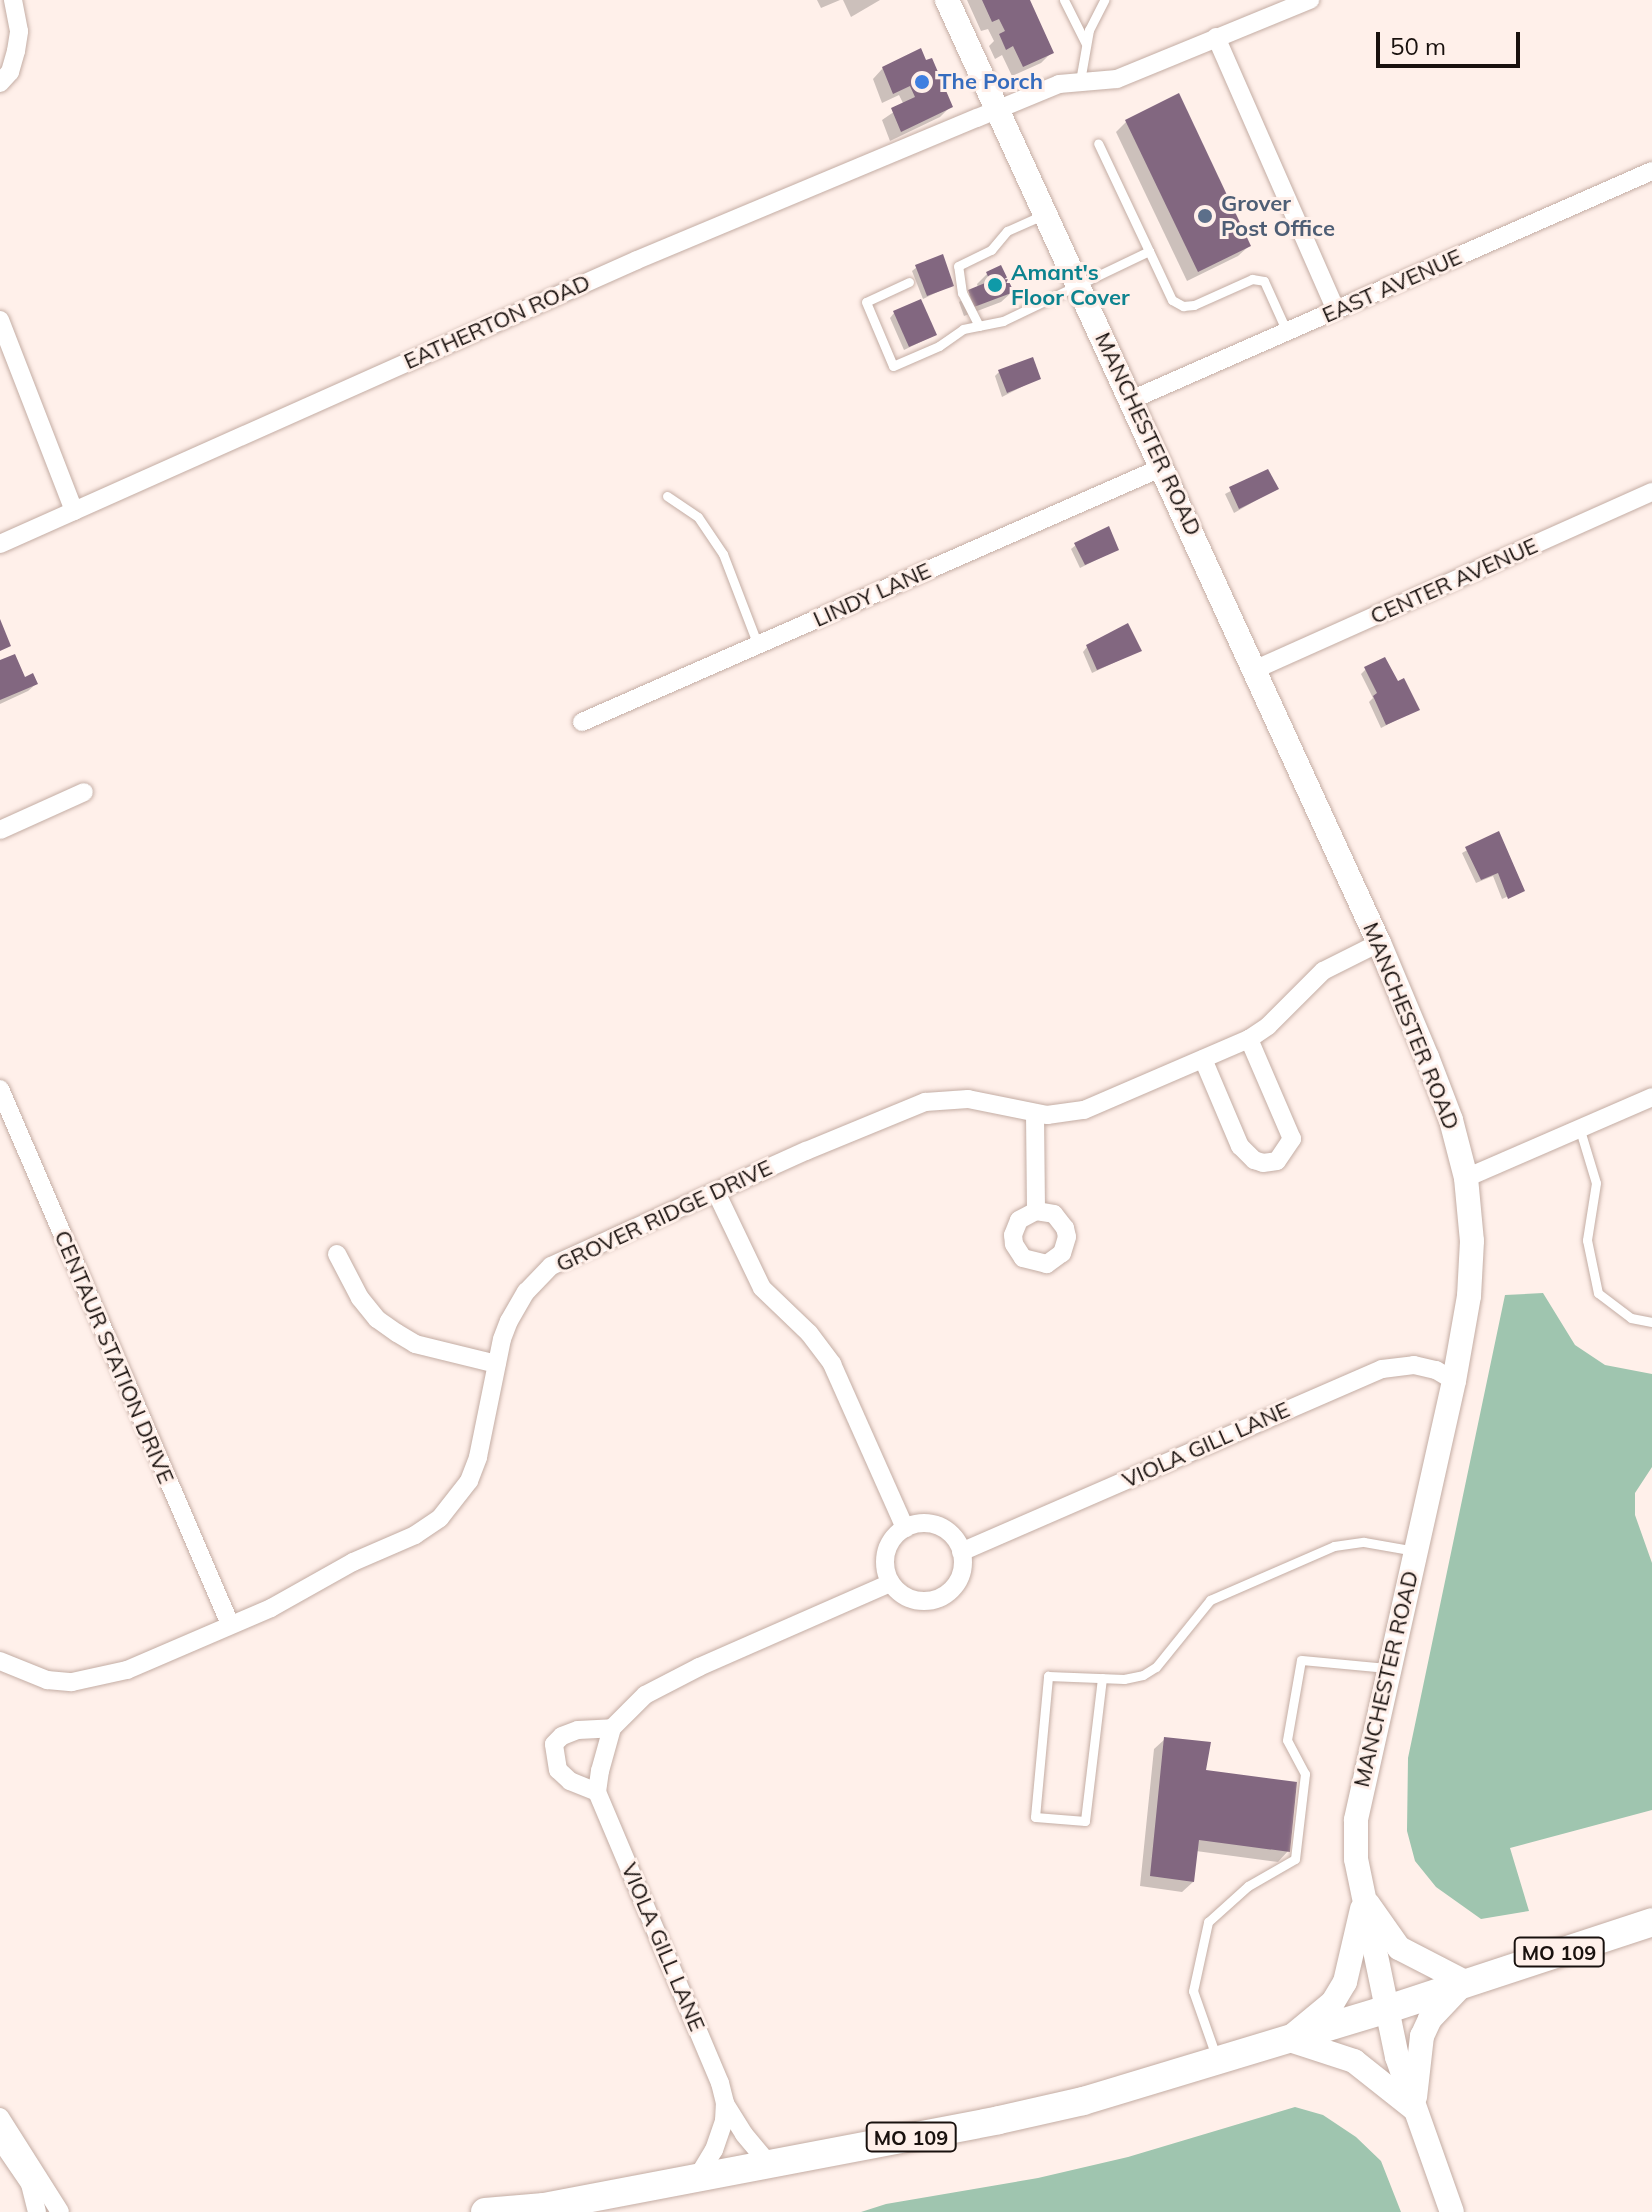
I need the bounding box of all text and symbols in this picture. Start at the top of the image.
scale bar [1380,16,1524,66]
text: 50 m [1390,31,1446,61]
place label: The Porch [938,69,1043,95]
marker: The Porch [913,73,931,91]
place label: Grover Post Office [1221,190,1335,242]
marker: Grover Post Office [1196,207,1214,225]
street label: EAST AVENUE [1318,243,1466,329]
place label: Amant's Floor Cover [1011,259,1130,310]
street label: EATHERTON ROAD [400,269,594,375]
marker: Amant's Floor Cover [986,276,1004,294]
street label: MANCHESTER ROAD [1089,328,1207,540]
street label: CENTER AVENUE [1366,532,1542,630]
street label: LINDY LANE [809,557,935,633]
street label: MANCHESTER ROAD [1357,919,1465,1133]
street label: GROVER RIDGE DRIVE [552,1154,776,1278]
street label: CENTAUR STATION DRIVE [49,1226,179,1488]
street label: VIOLA GILL LANE [1118,1396,1294,1494]
street label: MANCHESTER ROAD [1348,1568,1424,1790]
street label: VIOLA GILL LANE [616,1859,710,2035]
road number: MO 109 [1513,1936,1605,1968]
road number: MO 109 [865,2121,957,2153]

